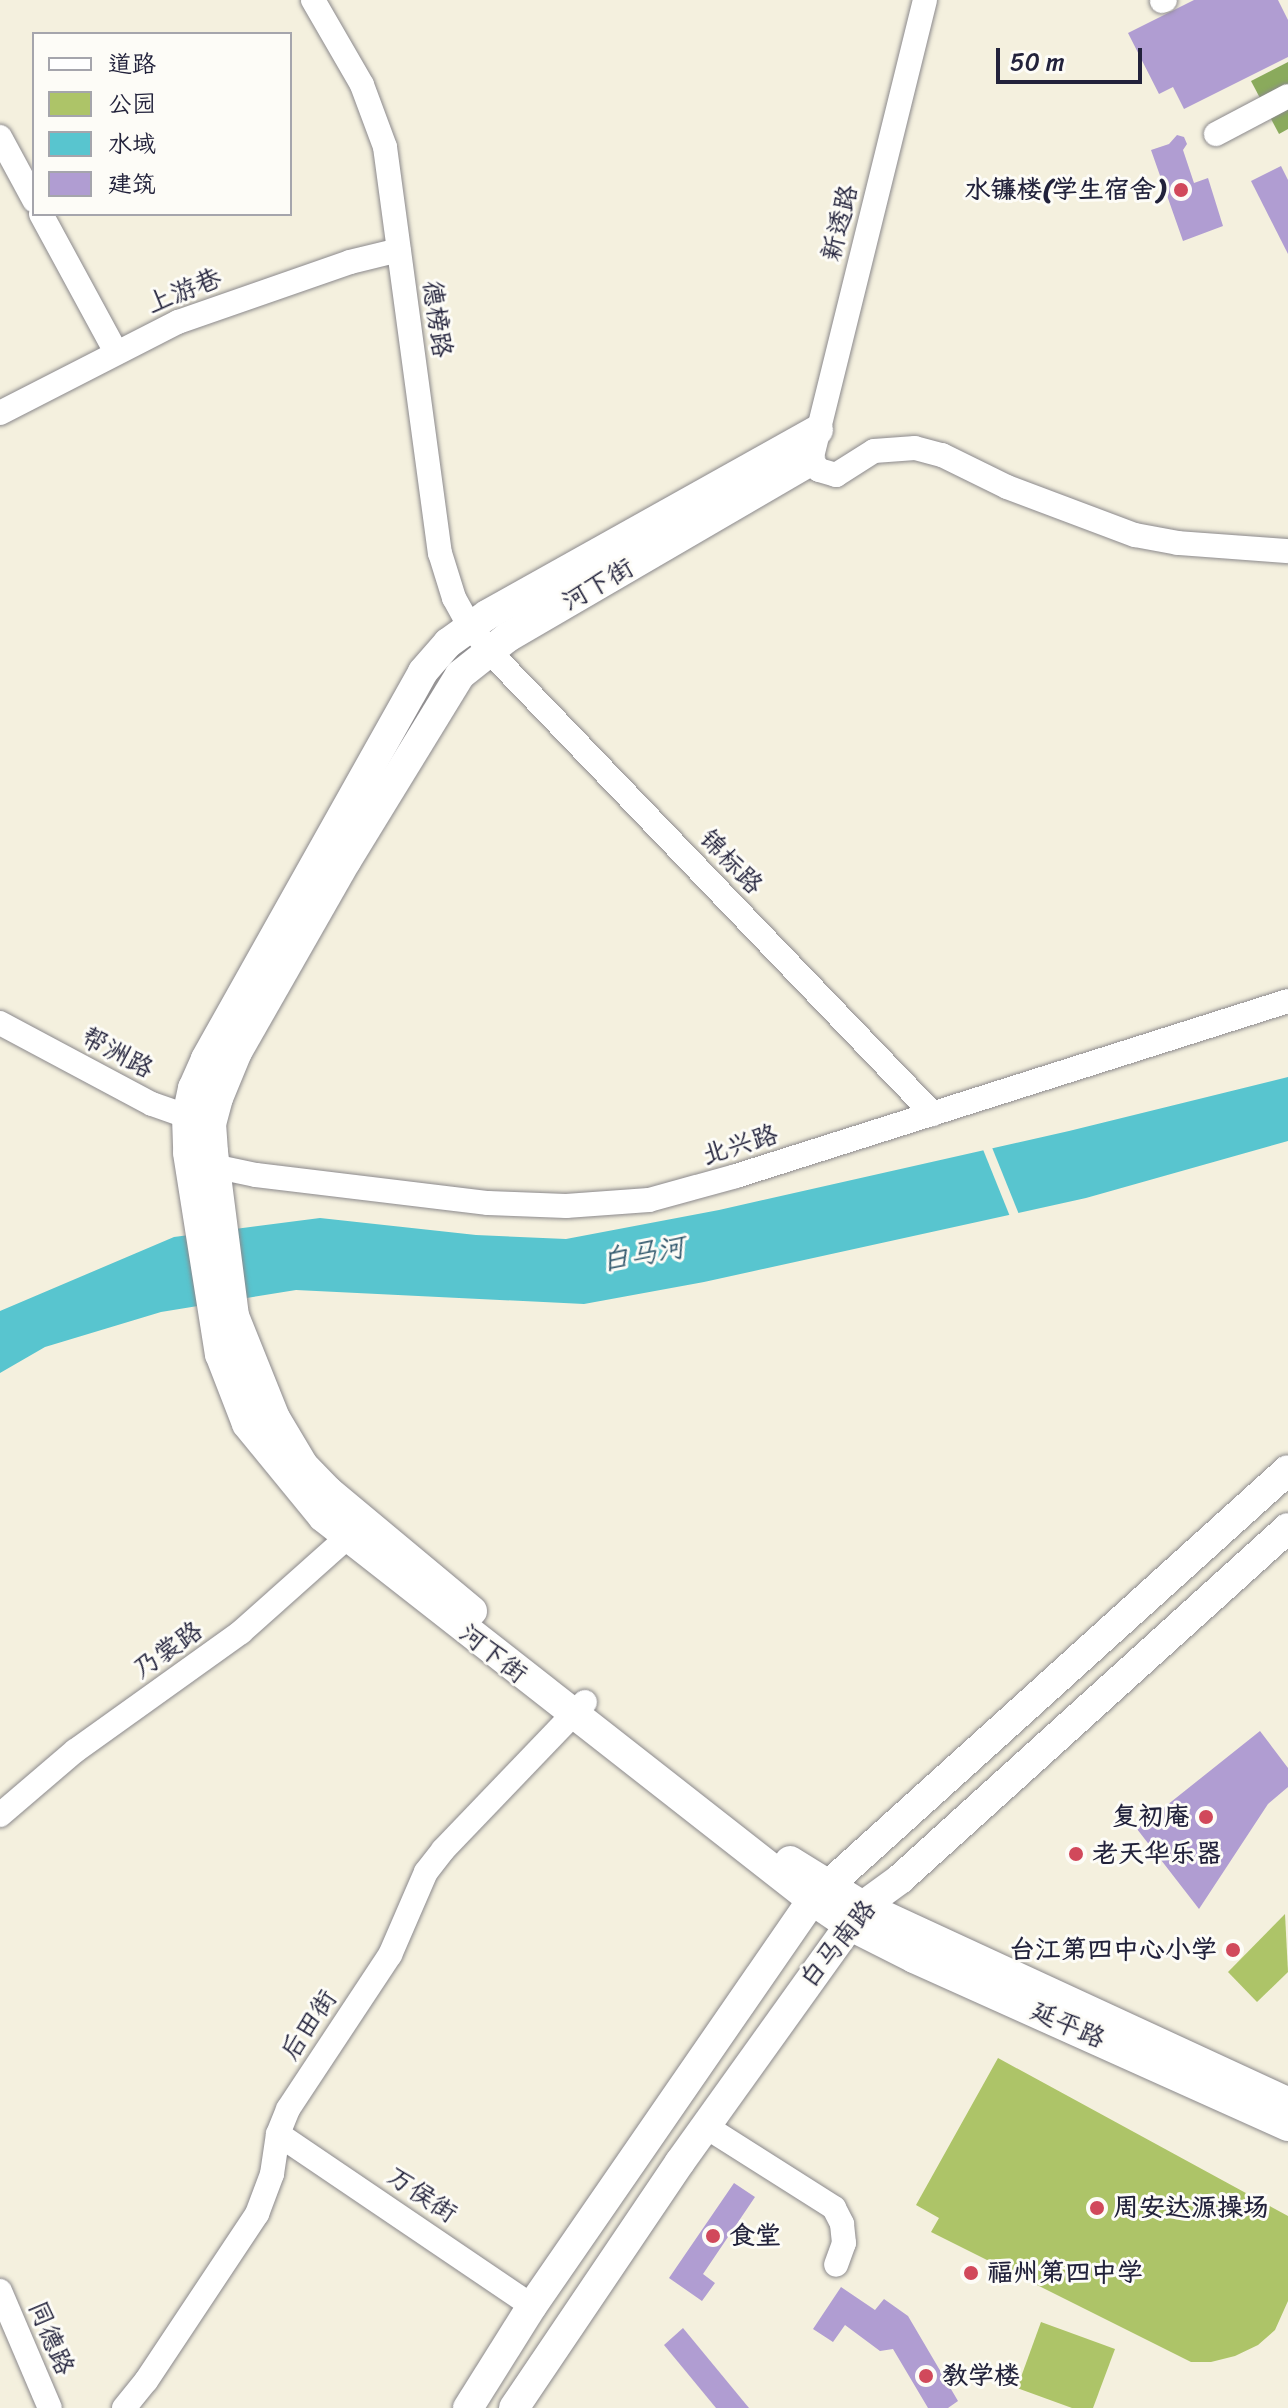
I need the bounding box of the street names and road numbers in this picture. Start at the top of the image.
street label: 新透路 [815,181,865,265]
street label: 上游巷 [142,262,226,320]
street label: 德榜路 [416,278,458,360]
street label: 河下街 [556,552,640,618]
street label: 锦标路 [693,823,769,901]
street label: 帮洲路 [75,1021,159,1085]
street label: 北兴路 [698,1119,782,1171]
street label: 乃裳路 [127,1615,209,1685]
street label: 河下街 [453,1618,533,1690]
street label: 白马南路 [793,1894,883,1994]
street label: 后田街 [274,1984,344,2066]
street label: 延平路 [1026,1995,1110,2055]
street label: 万侯街 [381,2160,463,2230]
street label: 同德路 [21,2296,81,2380]

